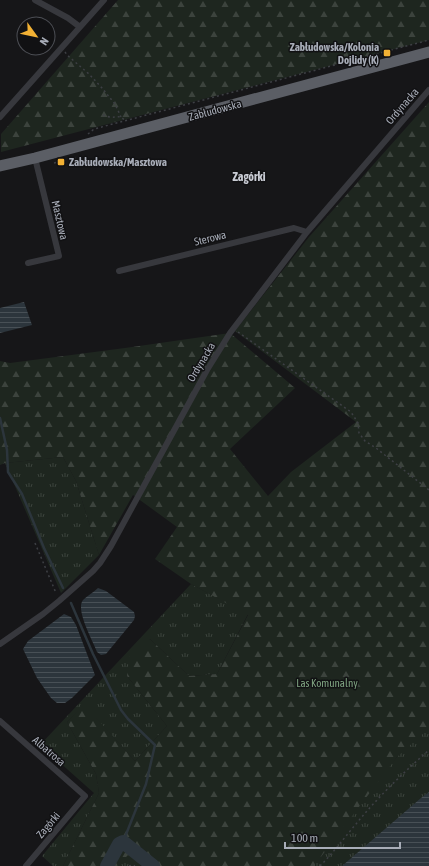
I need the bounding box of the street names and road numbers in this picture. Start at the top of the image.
street label: Ordynacka [383,86,421,126]
street label: Zabłudowska [187,97,243,123]
street label: Masztowa [50,199,70,241]
street label: Sterowa [193,228,227,248]
street label: Ordynacka [185,340,217,384]
street label: Albatrosa [30,734,68,768]
street label: Zagórki [34,810,62,840]

